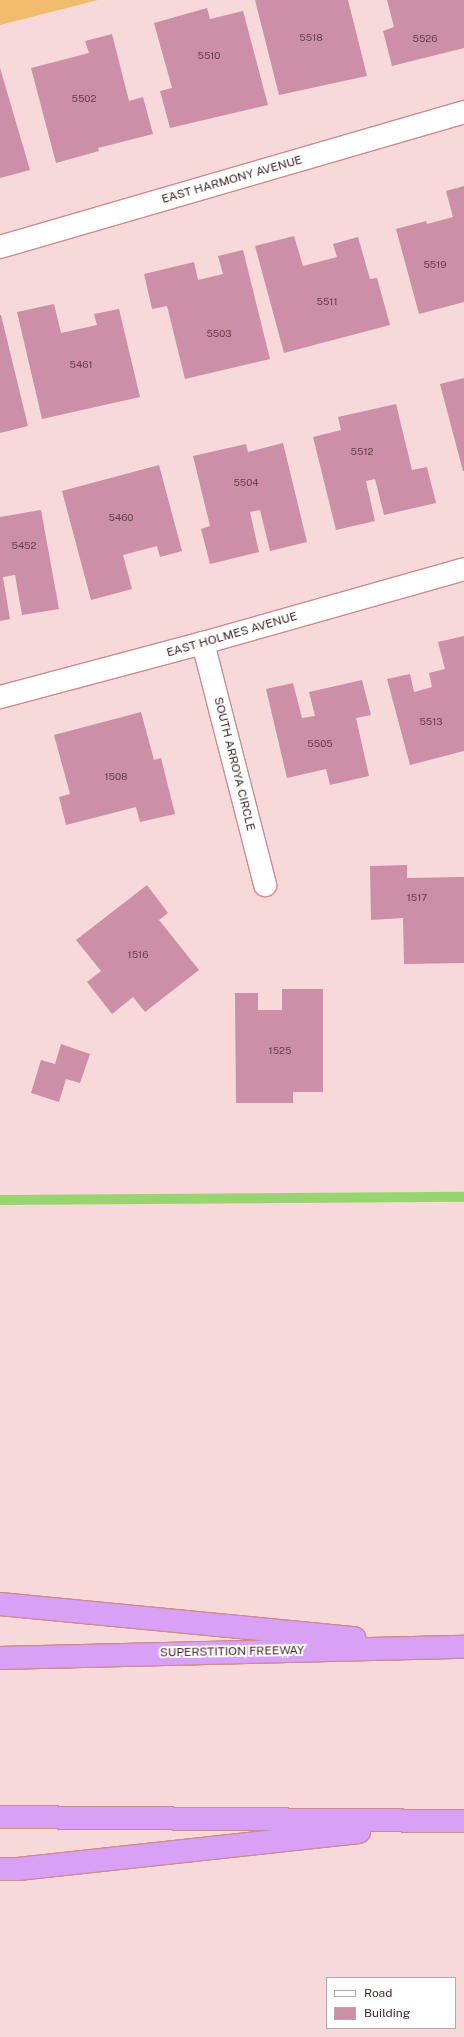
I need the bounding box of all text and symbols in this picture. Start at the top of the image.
house number: 5518 [299,32,323,44]
house number: 5526 [413,33,437,45]
house number: 5510 [198,50,220,62]
house number: 5502 [72,93,96,105]
street label: EAST HARMONY AVENUE [160,153,304,207]
house number: 5519 [423,259,447,271]
house number: 5511 [317,296,337,308]
house number: 5503 [206,328,232,340]
house number: 5461 [70,359,92,371]
house number: 5512 [351,446,373,458]
house number: 5504 [233,477,259,489]
house number: 5460 [109,512,133,524]
house number: 5452 [12,540,36,552]
street label: EAST HOLMES AVENUE [165,609,299,661]
street label: SOUTH ARROYA CIRCLE [210,696,258,832]
house number: 5513 [419,716,443,728]
house number: 5505 [307,738,333,750]
house number: 1508 [104,771,128,783]
house number: 1517 [407,892,427,904]
house number: 1516 [128,949,148,961]
house number: 1525 [269,1045,291,1057]
street label: SUPERSTITION FREEWAY [160,1644,304,1660]
legend [326,1977,456,2029]
text: Road [364,1986,392,2000]
text: Building [364,2006,410,2020]

